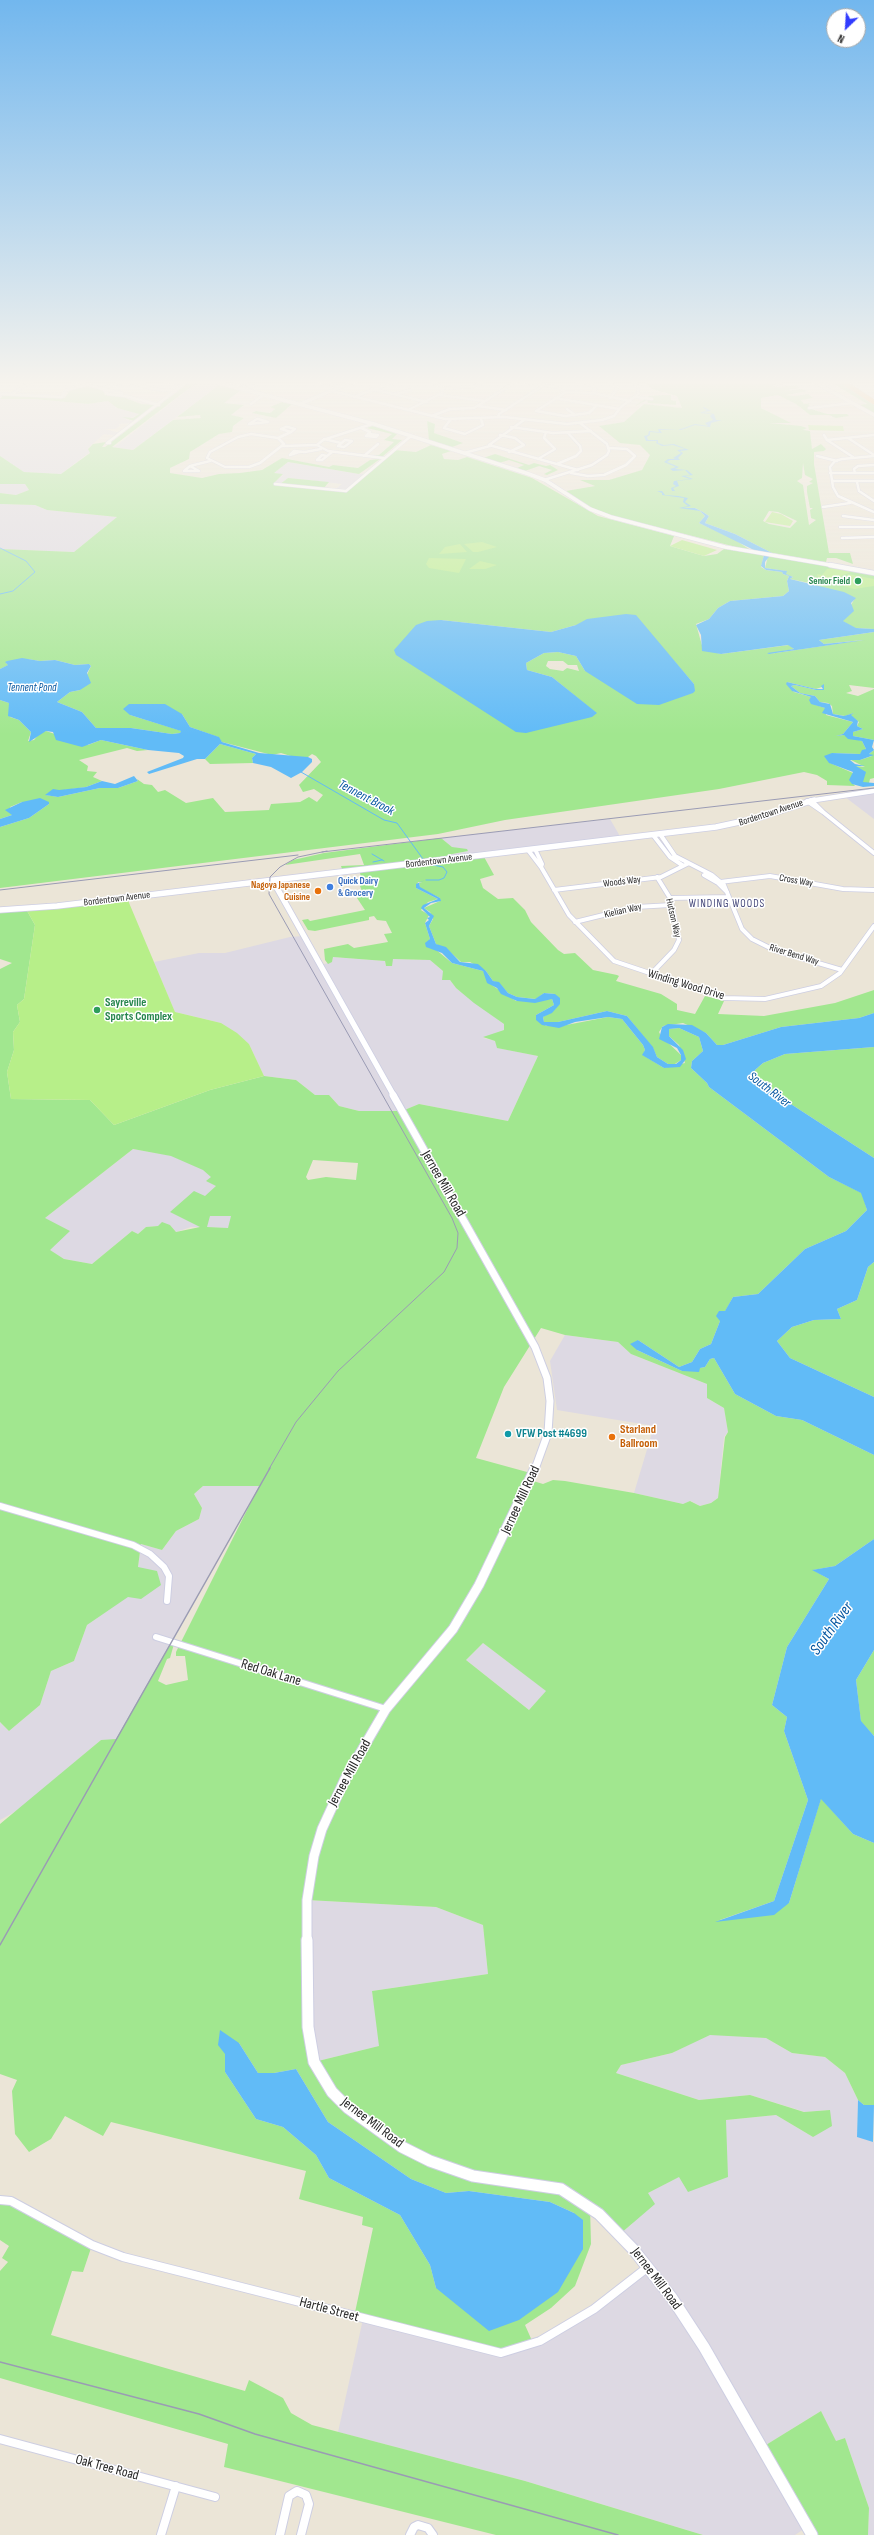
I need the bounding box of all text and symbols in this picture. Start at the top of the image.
north arrow [826,8,866,48]
text: N [836,31,847,46]
place label: Senior Field [809,575,850,587]
marker: Senior Field [853,576,863,586]
water label: Tennent Pond [7,681,57,695]
water label: Tennent Brook [335,777,397,819]
street label: Bordentown Avenue [737,797,805,829]
street label: Bordentown Avenue [405,851,473,871]
street label: Cross Way [778,872,814,890]
street label: Woods Way [602,874,642,890]
place label: Quick Dairy & Grocery [338,875,378,898]
place label: Nagoya Japanese Cuisine [251,879,310,902]
marker: Quick Dairy & Grocery [325,882,335,892]
marker: Nagoya Japanese Cuisine [313,886,323,896]
street label: Bordentown Avenue [83,889,151,909]
street label: Hutson Way [663,897,683,939]
district label: WINDING WOODS [689,897,765,911]
street label: Kielian Way [603,901,643,921]
street label: River Bend Way [768,942,820,968]
street label: Winding Wood Drive [646,966,726,1004]
place label: Sayreville Sports Complex [105,996,172,1024]
marker: Sayreville Sports Complex [92,1005,102,1015]
water label: South River [745,1069,793,1111]
street label: Jernee Mill Road [417,1148,469,1220]
place label: Starland Ballroom [620,1423,658,1451]
place label: VFW Post #4699 [516,1427,587,1441]
marker: VFW Post #4699 [503,1429,513,1439]
marker: Starland Ballroom [607,1432,617,1442]
street label: Jernee Mill Road [498,1463,544,1537]
water label: South River [806,1599,858,1659]
street label: Red Oak Lane [239,1656,303,1690]
street label: Jernee Mill Road [325,1737,375,1809]
street label: Jernee Mill Road [338,2094,406,2152]
street label: Jernee Mill Road [627,2245,685,2313]
street label: Hartle Street [297,2294,361,2326]
street label: Oak Tree Road [73,2451,141,2485]

